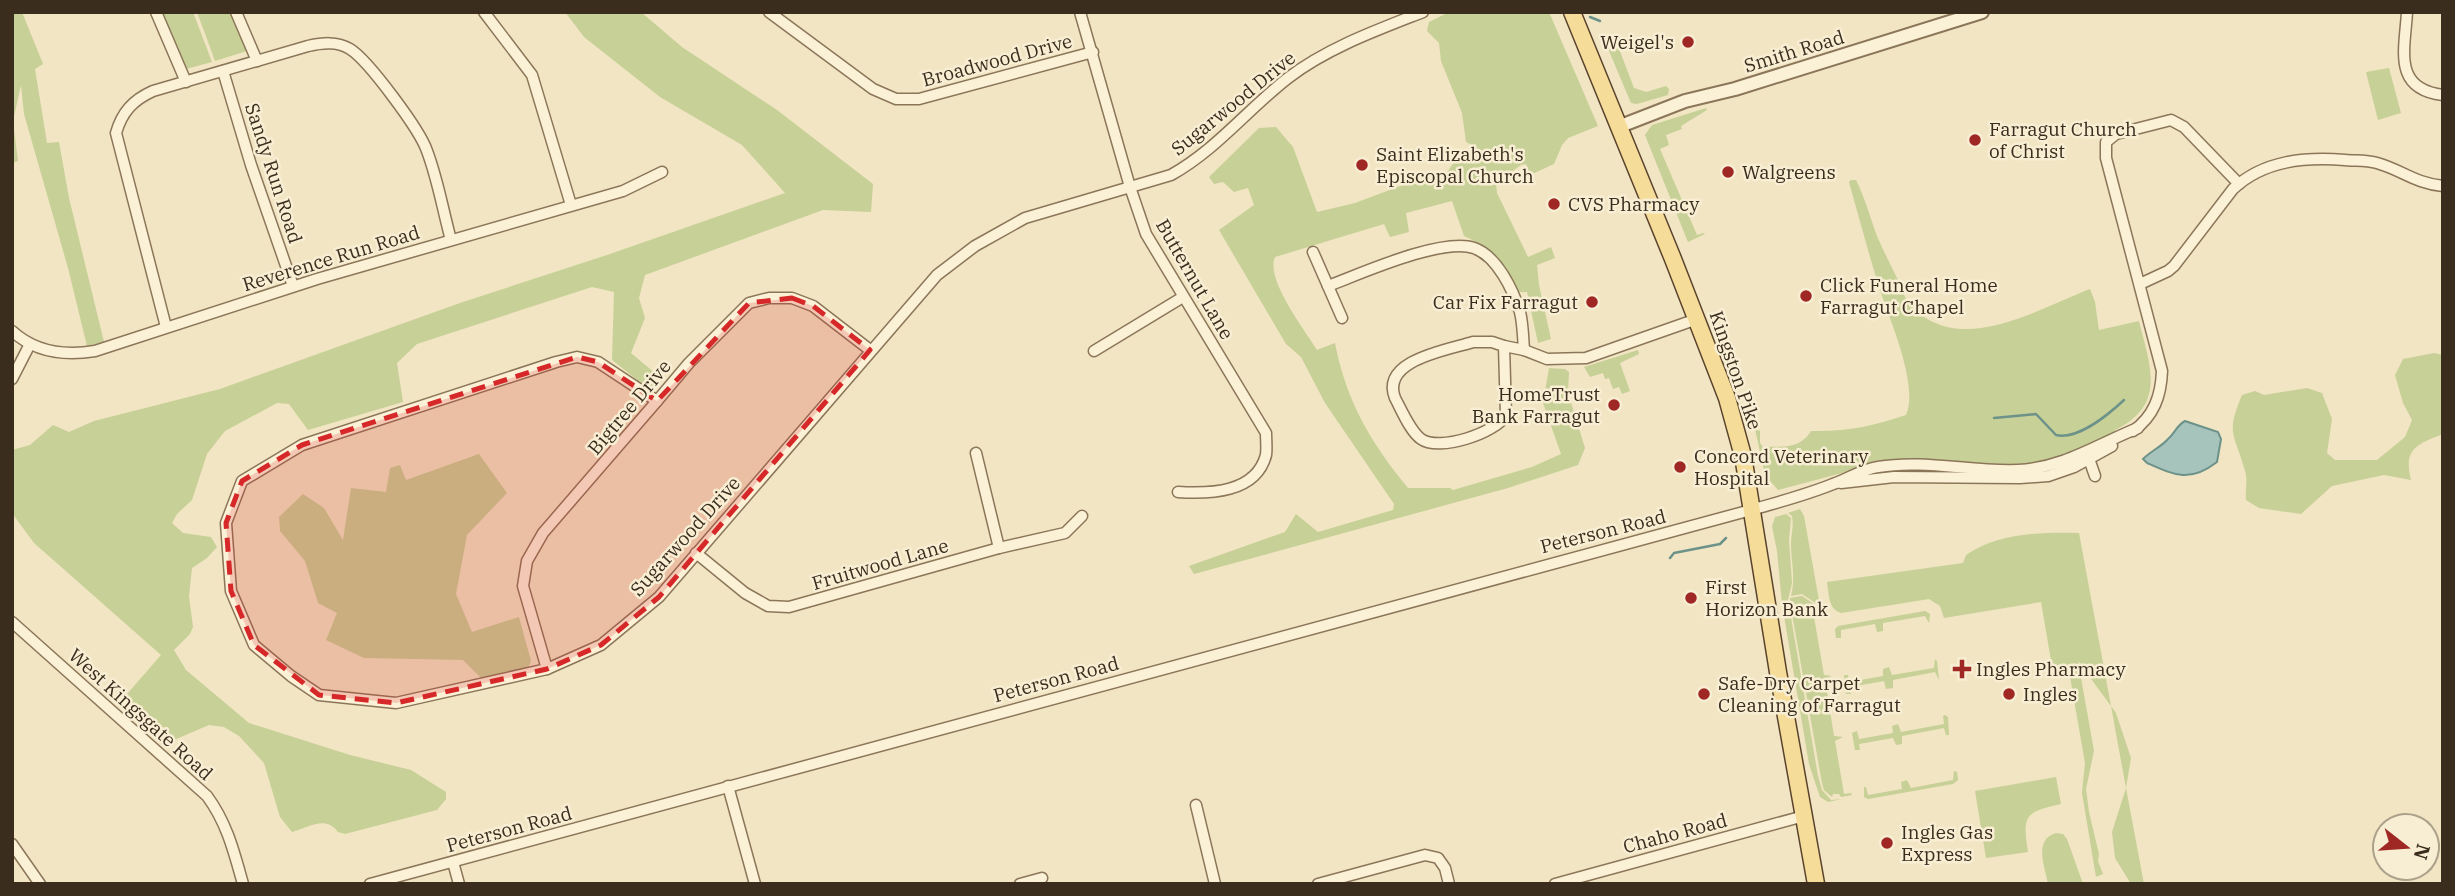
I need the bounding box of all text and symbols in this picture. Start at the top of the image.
street label: Smith Road [1741,24,1847,78]
street label: Broadwood Drive [919,28,1075,92]
place label: Weigel's [1600,30,1674,54]
marker: Weigel's [1680,34,1696,50]
street label: Sugarwood Drive [1166,46,1300,160]
street label: Sandy Run Road [240,100,308,246]
place label: Farragut Church of Christ [1989,117,2137,163]
marker: Farragut Church of Christ [1967,132,1983,148]
place label: Saint Elizabeth's Episcopal Church [1376,142,1534,188]
marker: Saint Elizabeth's Episcopal Church [1354,157,1370,173]
place label: Walgreens [1742,160,1836,184]
marker: Walgreens [1720,164,1736,180]
place label: CVS Pharmacy [1568,192,1700,216]
marker: CVS Pharmacy [1546,196,1562,212]
street label: Butternut Lane [1151,214,1239,344]
street label: Reverence Run Road [239,220,423,296]
place label: Click Funeral Home Farragut Chapel [1820,273,1998,319]
marker: Click Funeral Home Farragut Chapel [1798,288,1814,304]
place label: Car Fix Farragut [1433,290,1578,314]
marker: Car Fix Farragut [1584,294,1600,310]
street label: Kingston Pike [1704,308,1768,432]
street label: Bigtree Drive [582,355,676,459]
place label: HomeTrust Bank Farragut [1472,382,1600,428]
marker: HomeTrust Bank Farragut [1606,397,1622,413]
place label: Concord Veterinary Hospital [1694,444,1869,490]
marker: Concord Veterinary Hospital [1672,459,1688,475]
street label: Sugarwood Drive [625,471,745,601]
street label: Peterson Road [1538,504,1668,558]
street label: Fruitwood Lane [809,533,951,595]
place label: First Horizon Bank [1705,575,1828,621]
marker: First Horizon Bank [1683,590,1699,606]
street label: West Kingsgate Road [64,643,218,785]
street label: Peterson Road [991,651,1121,707]
place label: Ingles Pharmacy [1976,657,2126,681]
marker: Ingles Pharmacy [1954,661,1970,677]
place label: Safe-Dry Carpet Cleaning of Farragut [1718,671,1901,717]
place label: Ingles [2023,682,2077,706]
marker: Safe-Dry Carpet Cleaning of Farragut [1696,686,1712,702]
marker: Ingles [2001,686,2017,702]
street label: Peterson Road [444,801,574,857]
street label: Chaho Road [1620,808,1730,858]
north arrow [2371,812,2441,882]
place label: Ingles Gas Express [1901,820,1993,866]
marker: Ingles Gas Express [1879,835,1895,851]
text: N [2409,841,2436,863]

